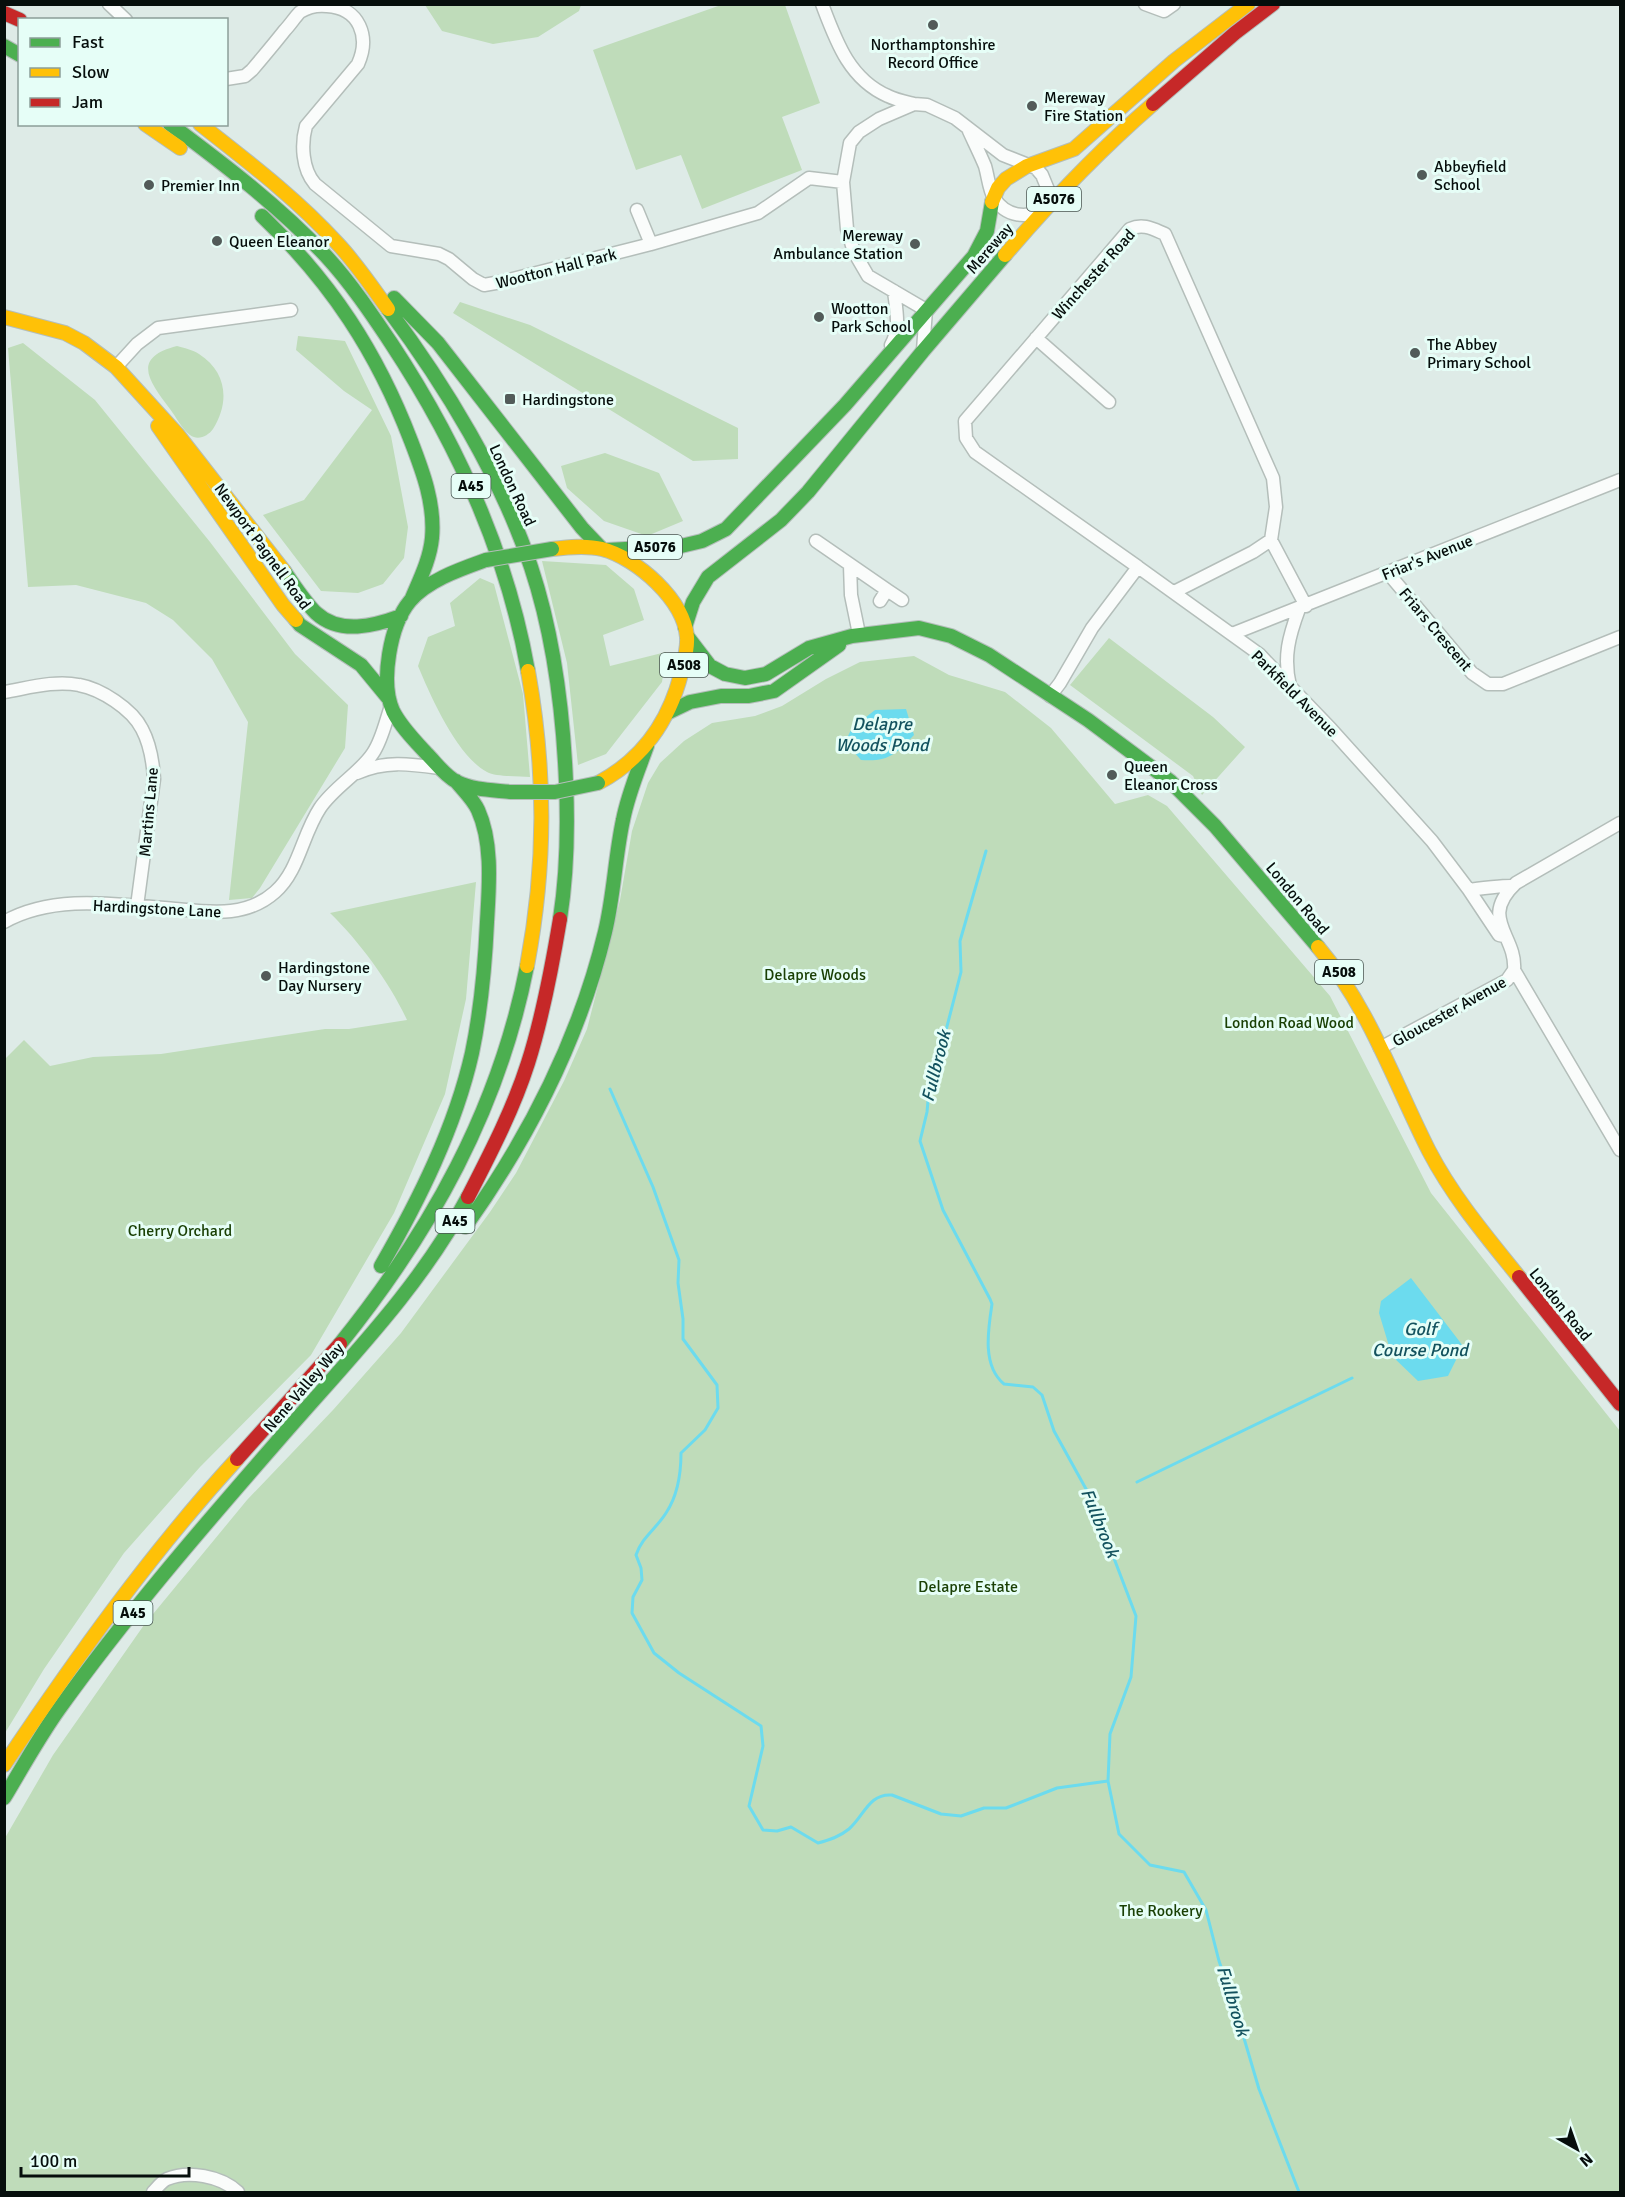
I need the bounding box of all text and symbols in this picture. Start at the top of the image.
legend [18,18,228,126]
marker: Northamptonshire Record Office [926,18,940,32]
text: Fast [72,31,104,53]
place label: Northamptonshire Record Office [870,35,996,73]
text: Slow [72,61,109,83]
place label: Mereway Fire Station [1044,88,1123,126]
text: Jam [72,91,103,113]
marker: Mereway Fire Station [1025,99,1039,113]
place label: Abbeyfield School [1434,157,1507,195]
marker: Abbeyfield School [1415,168,1429,182]
place label: Premier Inn [161,176,240,196]
marker: Premier Inn [142,178,156,192]
road number: A5076 [1027,187,1081,211]
street label: Mereway [962,219,1018,278]
street label: Winchester Road [1048,225,1140,324]
place label: Mereway Ambulance Station [773,226,904,264]
place label: Queen Eleanor [229,232,329,252]
marker: Queen Eleanor [210,234,224,248]
marker: Mereway Ambulance Station [908,237,922,251]
street label: Wootton Hall Park [494,244,619,294]
place label: Wootton Park School [831,299,912,337]
marker: Wootton Park School [812,310,826,324]
place label: The Abbey Primary School [1427,335,1531,373]
marker: The Abbey Primary School [1408,346,1422,360]
place label: Hardingstone [522,390,614,410]
marker: Hardingstone [503,392,517,406]
street label: London Road [484,441,540,530]
road number: A45 [452,474,490,498]
street label: Newport Pagnell Road [210,479,315,614]
street label: Friar's Avenue [1379,531,1476,585]
road number: A5076 [628,535,682,559]
street label: Friars Crescent [1394,584,1476,676]
street label: Parkfield Avenue [1247,646,1342,741]
road number: A508 [660,653,708,677]
water label: Delapre Woods Pond [835,713,931,756]
place label: Queen Eleanor Cross [1124,757,1218,795]
street label: Martins Lane [135,767,163,858]
marker: Queen Eleanor Cross [1105,768,1119,782]
street label: London Road [1261,858,1333,939]
street label: Hardingstone Lane [92,896,222,922]
place label: Hardingstone Day Nursery [278,958,370,996]
road number: A508 [1315,960,1363,984]
park label: Delapre Woods [764,965,866,985]
marker: Hardingstone Day Nursery [259,969,273,983]
street label: Gloucester Avenue [1389,972,1510,1051]
park label: London Road Wood [1224,1013,1354,1033]
water label: Fullbrook [917,1026,956,1104]
road number: A45 [436,1209,474,1233]
park label: Cherry Orchard [128,1221,232,1241]
street label: London Road [1525,1264,1596,1345]
water label: Golf Course Pond [1372,1318,1470,1361]
street label: Nene Valley Way [259,1338,348,1437]
water label: Fullbrook [1076,1485,1125,1563]
park label: Delapre Estate [918,1577,1018,1597]
road number: A45 [114,1601,152,1625]
park label: The Rookery [1119,1901,1203,1921]
water label: Fullbrook [1212,1963,1255,2041]
north arrow [1547,2119,1607,2179]
scale bar [21,2140,189,2178]
text: N [1575,2148,1597,2171]
text: 100 m [30,2150,77,2172]

